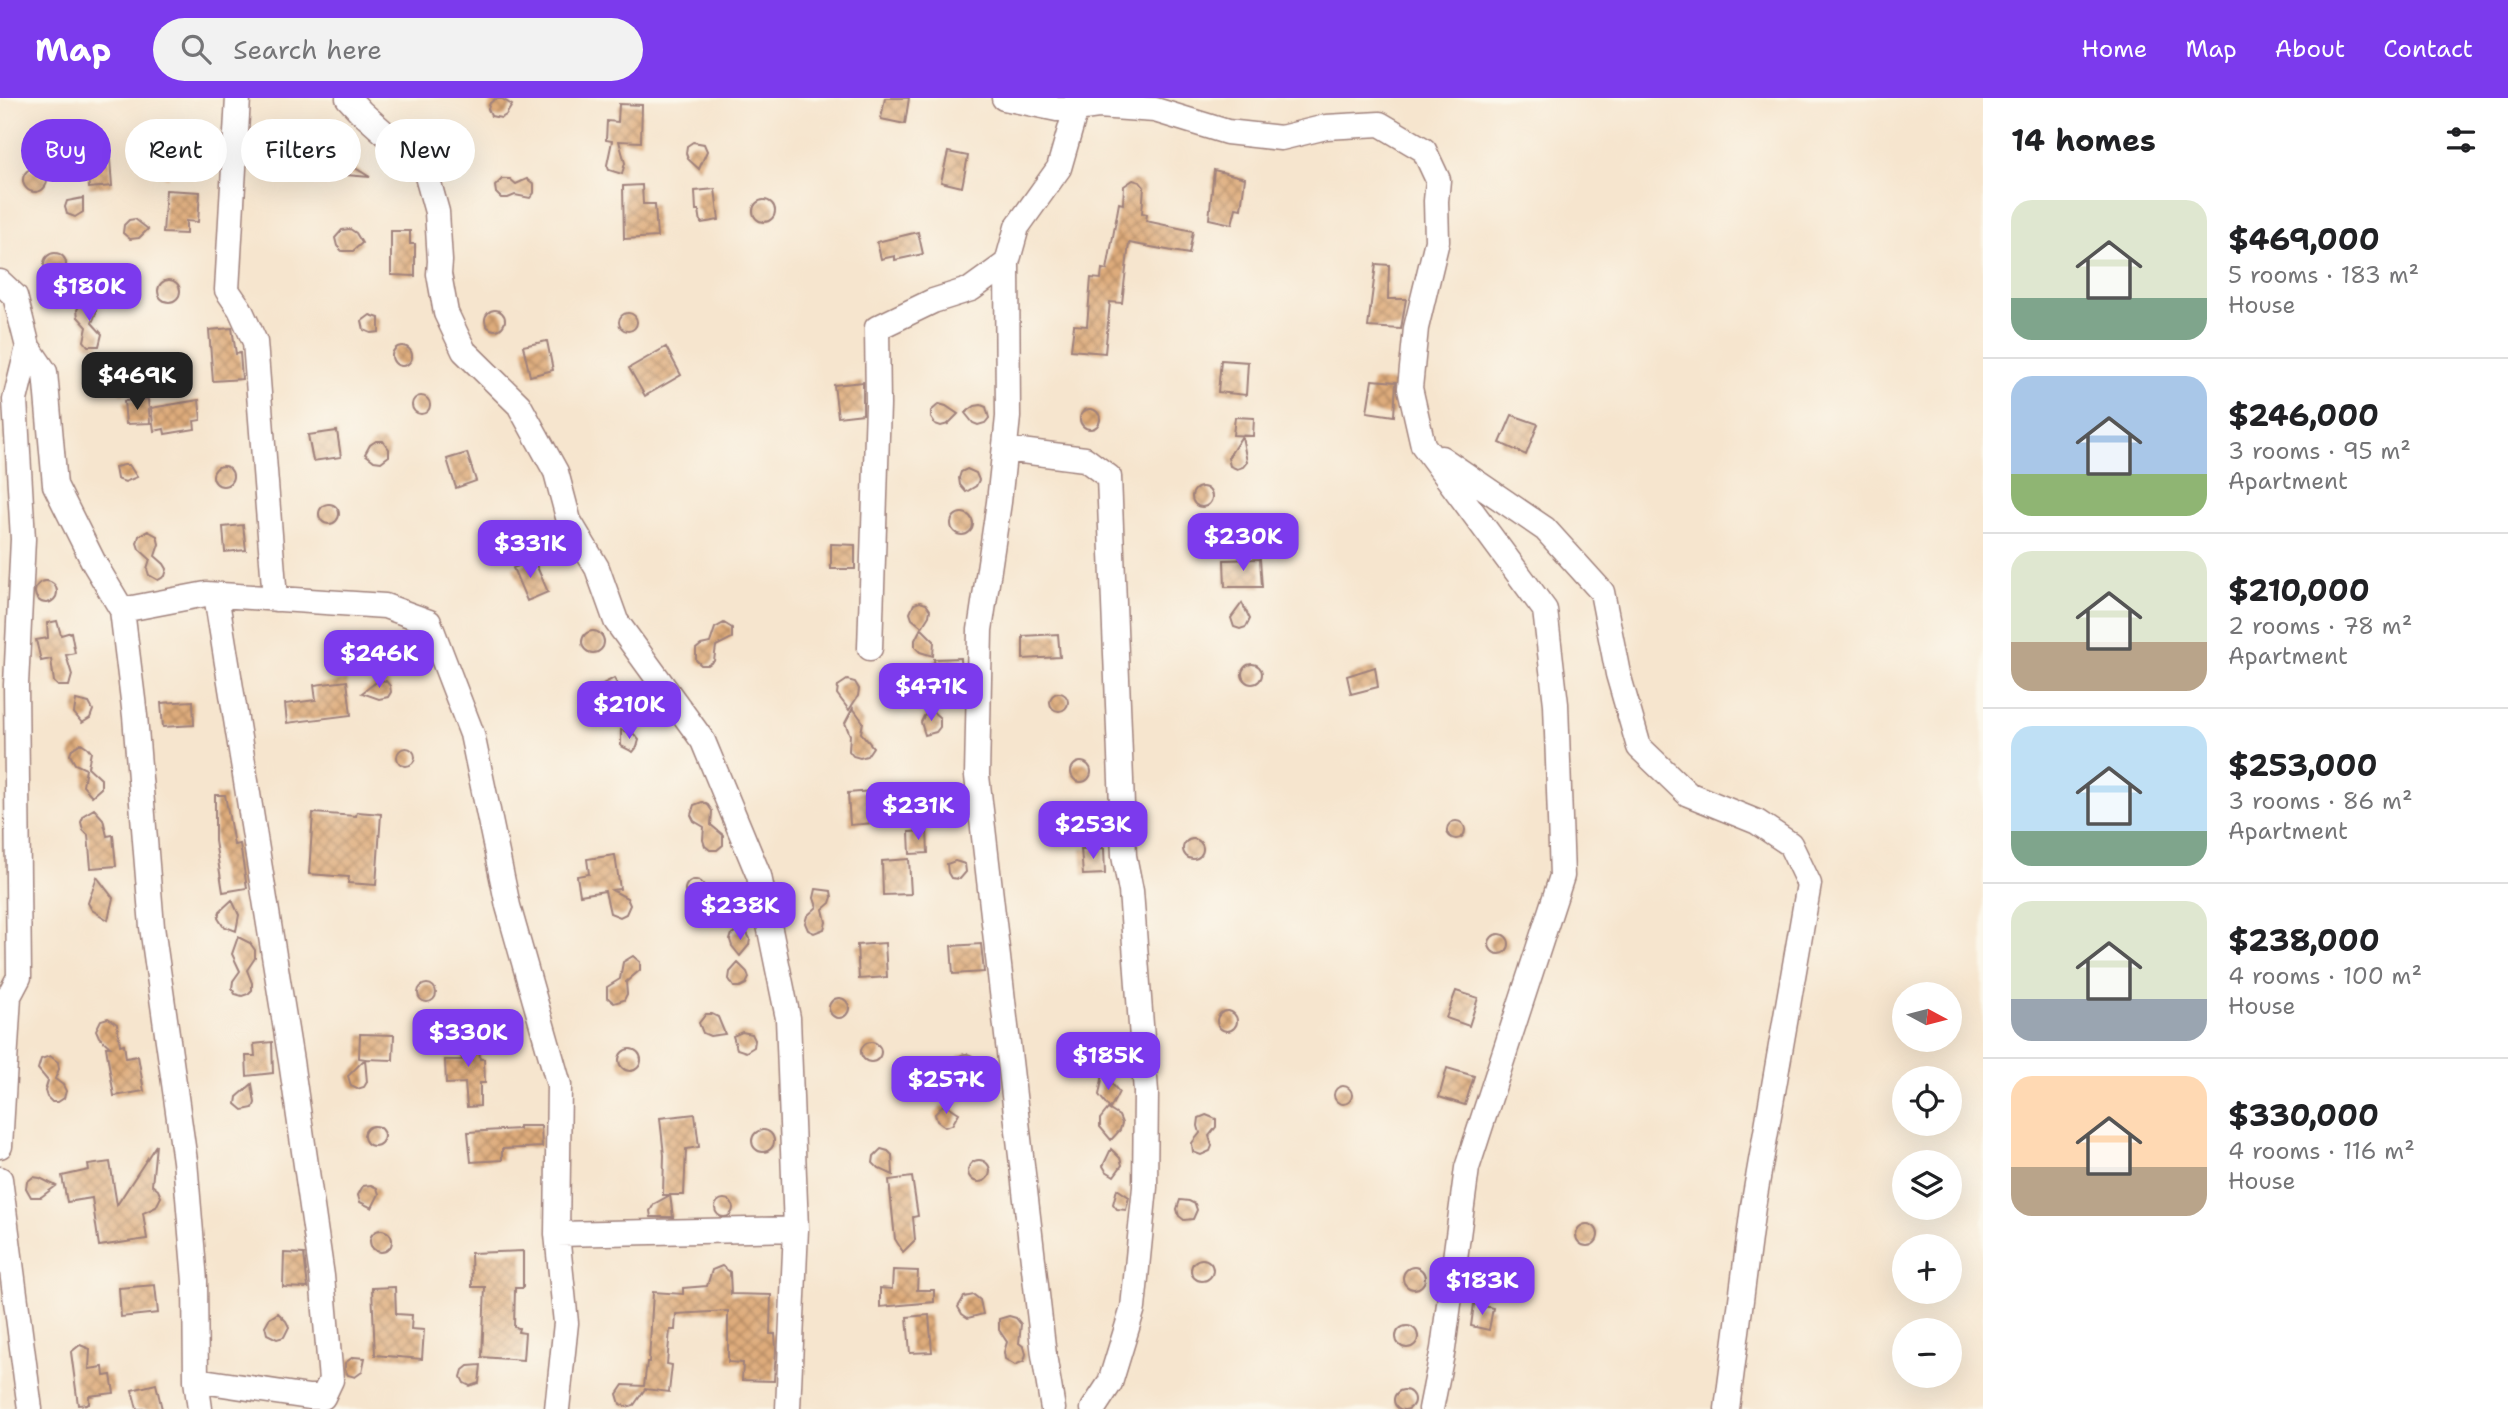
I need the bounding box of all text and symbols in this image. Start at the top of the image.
search box [153,18,643,81]
text: Map [35,27,111,72]
icon: search [177,30,215,68]
text: Search here [233,32,382,67]
text: Home [2081,33,2147,65]
text: Map [2185,33,2237,65]
text: About [2275,33,2345,65]
text: Contact [2383,33,2473,65]
chip: Buy [21,119,111,182]
chip: Rent [125,119,227,182]
chip: Filters [241,119,361,182]
chip: New [375,119,475,182]
text: 14 homes [2011,120,2156,161]
icon: filters [2442,121,2480,159]
text: $469,000 [2228,219,2380,260]
icon: home [2067,228,2151,312]
text: 5 rooms · 183 m² [2228,260,2419,290]
pin: $180K [40,264,138,323]
text: $180K [52,271,126,301]
text: House [2228,290,2296,320]
pin: $469K [88,352,186,412]
text: $469K [98,360,176,390]
text: $246,000 [2228,395,2379,436]
icon: home [2067,404,2151,488]
text: 3 rooms · 95 m² [2228,436,2411,466]
text: Apartment [2228,466,2348,496]
pin: $230K [1194,514,1292,573]
pin: $331K [481,520,579,580]
text: $230K [1204,521,1282,551]
text: $331K [494,528,566,558]
text: $210,000 [2228,570,2370,611]
icon: home [2067,579,2151,663]
text: 2 rooms · 78 m² [2228,611,2412,641]
pin: $246K [330,630,428,690]
text: $246K [340,638,418,668]
text: Apartment [2228,641,2348,671]
pin: $471K [882,664,980,723]
text: $471K [895,671,967,701]
pin: $210K [580,682,678,741]
text: $210K [593,689,665,719]
text: $253,000 [2228,745,2377,786]
icon: home [2067,754,2151,838]
pin: $231K [869,782,967,842]
text: 3 rooms · 86 m² [2228,786,2413,816]
text: $231K [882,790,954,820]
pin: $253K [1044,802,1142,861]
text: $253K [1054,809,1132,839]
text: Apartment [2228,816,2348,846]
pin: $238K [691,882,789,942]
text: $238K [701,890,779,920]
text: $238,000 [2228,920,2380,961]
icon: home [2067,929,2151,1013]
text: 4 rooms · 100 m² [2228,961,2422,991]
north arrow [1892,982,1962,1052]
map controls [1892,982,1962,1388]
text: House [2228,991,2296,1021]
pin: $330K [419,1010,517,1069]
text: $330K [428,1017,508,1047]
pin: $185K [1059,1032,1157,1092]
text: $185K [1072,1040,1144,1070]
pin: $257K [897,1056,995,1116]
text: $257K [907,1064,985,1094]
button: locate [1892,1066,1962,1136]
text: $330,000 [2228,1095,2379,1136]
icon: home [2067,1104,2151,1188]
text: 4 rooms · 116 m² [2228,1136,2415,1166]
button: layers [1892,1150,1962,1220]
text: House [2228,1166,2296,1196]
button: + [1892,1234,1962,1304]
pin: $183K [1433,1258,1531,1317]
text: $183K [1446,1265,1518,1295]
button: − [1892,1318,1962,1388]

